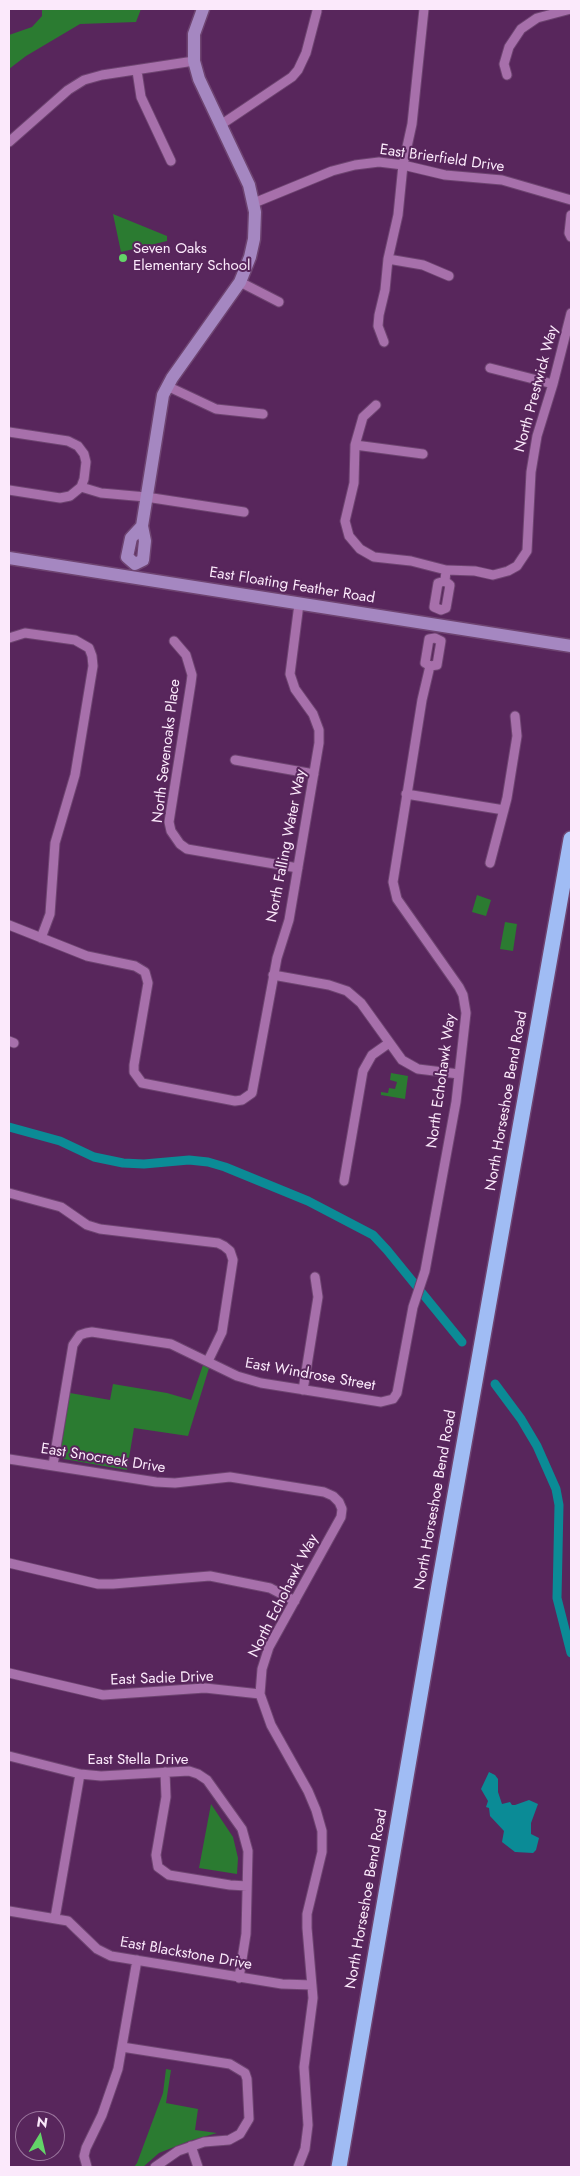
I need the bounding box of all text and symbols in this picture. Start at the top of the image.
street label: East Brierfield Drive [379,141,505,177]
place label: Seven Oaks Elementary School [133,240,250,275]
marker: Seven Oaks Elementary School [117,252,129,264]
street label: North Prestwick Way [511,324,563,454]
street label: East Floating Feather Road [208,564,376,608]
street label: North Sevenoaks Place [149,678,185,824]
street label: North Falling Water Way [263,768,311,924]
street label: North Horseshoe Bend Road [482,1010,532,1192]
street label: North Echohawk Way [424,1012,460,1150]
street label: East Windrose Street [243,1355,377,1395]
street label: North Horseshoe Bend Road [411,1409,461,1591]
street label: East Snocreek Drive [39,1440,167,1478]
street label: North Echohawk Way [245,1531,323,1661]
street label: East Sadie Drive [110,1668,214,1690]
street label: East Stella Drive [87,1751,189,1769]
street label: North Horseshoe Bend Road [342,1808,392,1990]
street label: East Blackstone Drive [119,1934,253,1974]
north arrow [15,2111,65,2161]
text: N [35,2111,49,2133]

